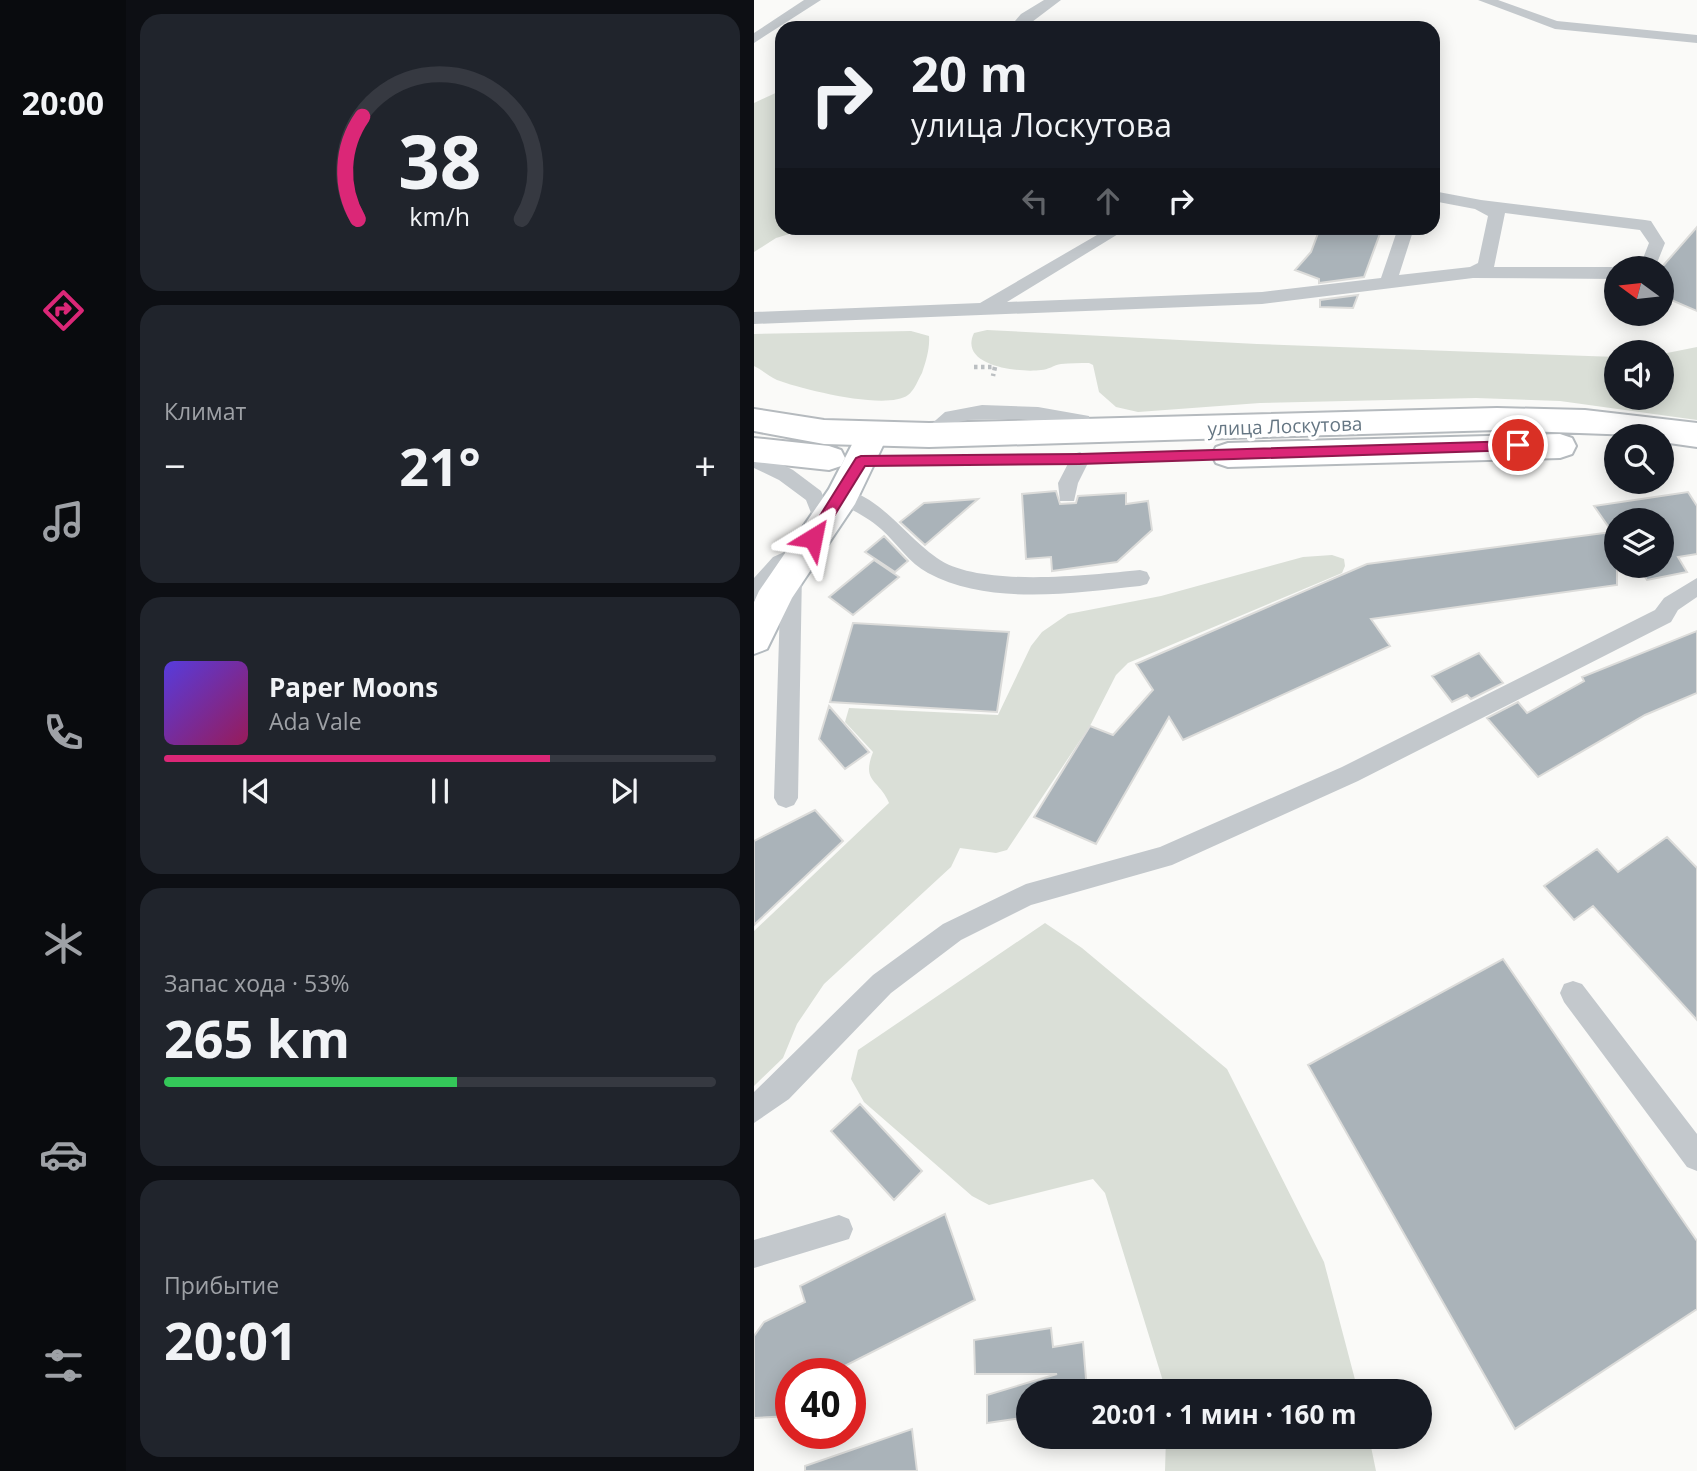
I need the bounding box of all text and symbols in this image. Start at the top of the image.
text: 20 m [911,40,1028,106]
icon: right [796,49,887,140]
text: 20:00 [22,81,104,124]
text: улица Лоскутова [911,103,1172,146]
text: 38 [398,111,482,210]
icon: left [1016,182,1054,220]
icon: ahead [1089,182,1127,220]
icon: right [1162,182,1200,220]
text: km/h [410,199,470,233]
north arrow [1604,256,1674,326]
map controls [1604,256,1674,578]
icon: directions [39,286,88,335]
button: sound [1604,340,1674,410]
text: Климат [164,395,246,427]
street label: улица Лоскутова [1207,410,1363,442]
pin [1488,415,1548,475]
button: search [1604,424,1674,494]
icon: arrive [1499,426,1537,464]
text: 21° [399,430,481,501]
text: − [164,439,186,491]
text: + [694,439,716,491]
icon: music [39,497,88,546]
position arrow [776,501,850,575]
button: layers [1604,508,1674,578]
text: Paper Moons [269,669,438,705]
text: Ada Vale [269,705,362,737]
icon: phone [39,708,88,757]
icon: previous [237,772,275,810]
icon: pause [421,772,459,810]
icon: next [605,772,643,810]
icon: climate [39,919,88,968]
text: Запас хода · 53% [164,967,349,999]
text: 265 km [164,1002,350,1073]
icon: car [39,1130,88,1179]
text: Прибытие [164,1269,279,1301]
text: 20:01 [164,1304,298,1375]
icon: filters [39,1341,88,1390]
speed limit sign: 40 [775,1358,866,1449]
text: 20:01 · 1 мин · 160 m [1091,1396,1357,1432]

